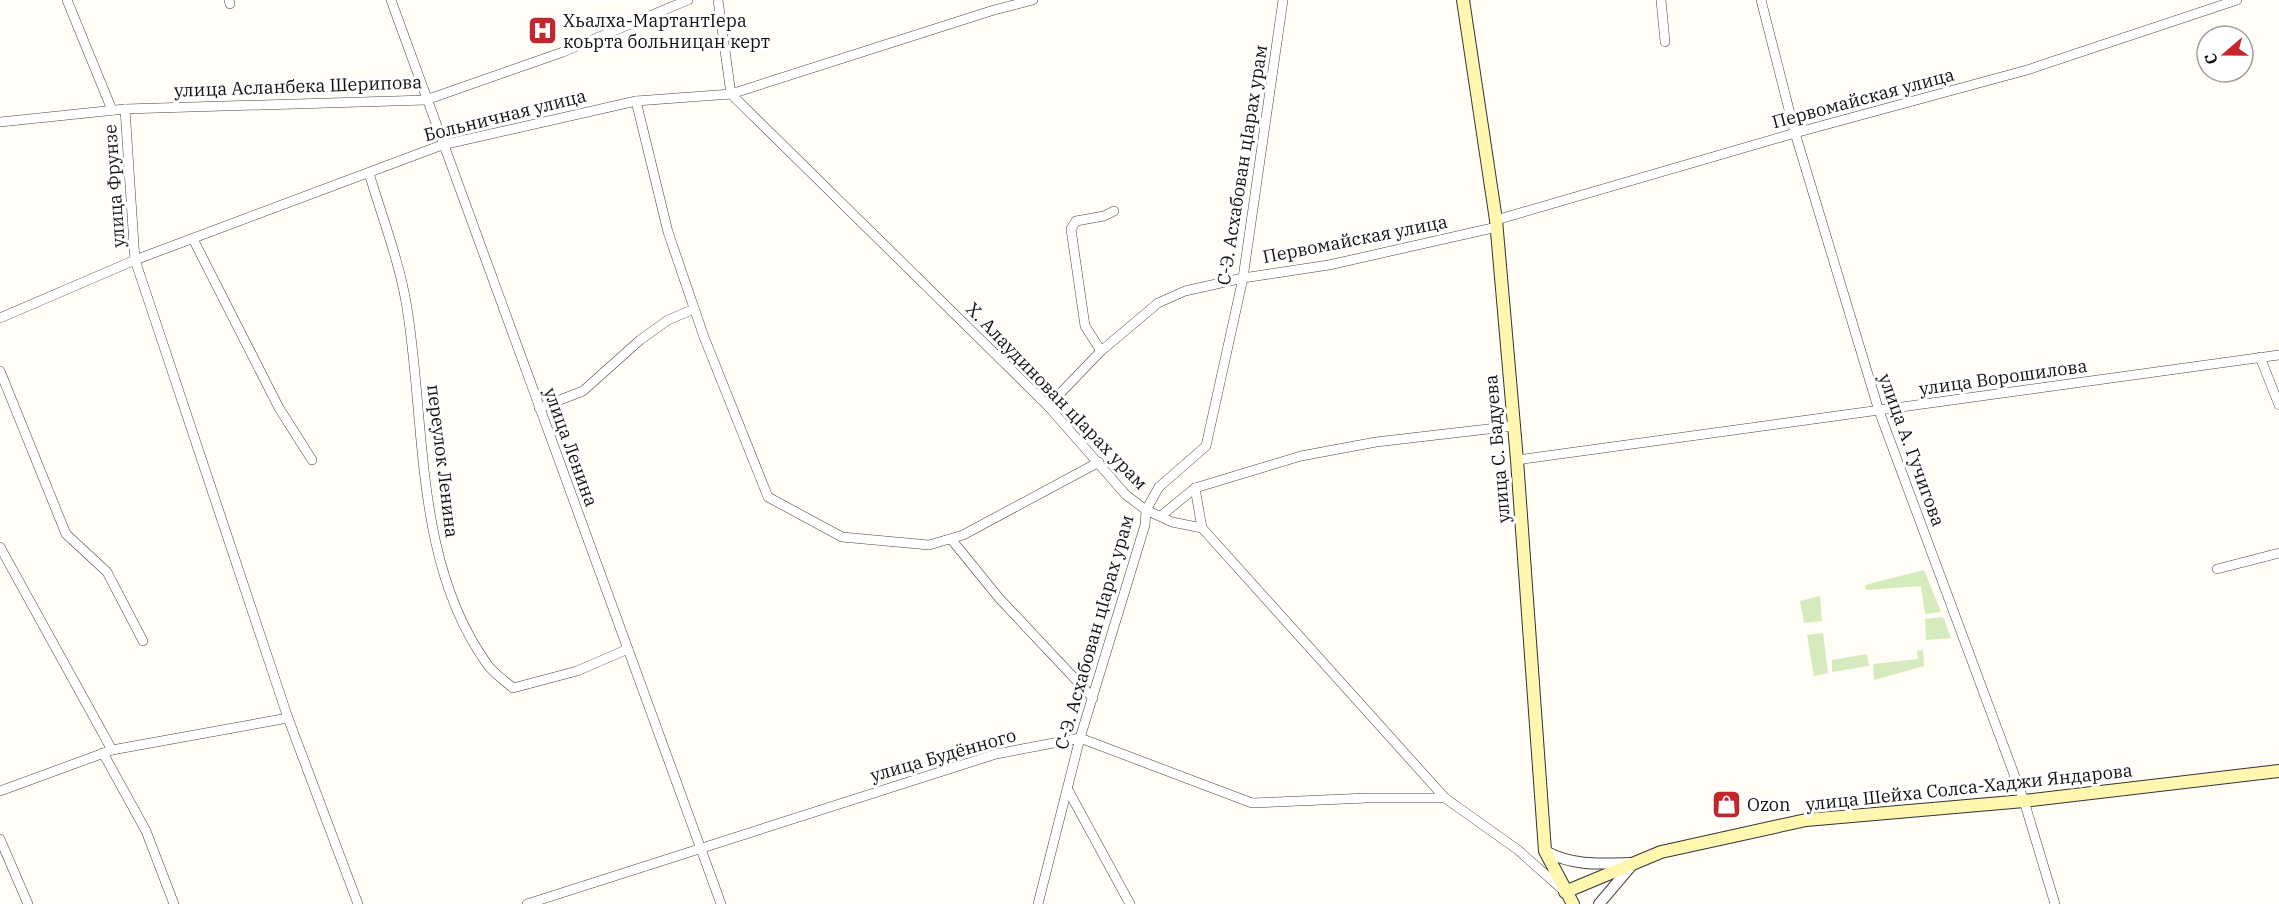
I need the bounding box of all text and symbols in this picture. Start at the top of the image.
place label: Хьалха-МартантIера коьрта больницан керт [563,9,770,53]
hospital icon: Хьалха-МартантIера коьрта больницан керт [526,14,558,46]
north arrow [2195,24,2255,84]
street label: С-Э. Асхабован цIарах урам [1212,43,1272,287]
text: С [2200,51,2222,68]
street label: Первомайская улица [1769,63,1957,133]
street label: улица Асланбека Шерипова [173,70,423,102]
street label: Больничная улица [421,84,589,146]
street label: улица Фрунзе [98,124,130,248]
street label: Первомайская улица [1261,210,1450,268]
street label: Х. Алаудинован цIарах урам [961,297,1153,495]
street label: улица Ворошилова [1917,354,2089,400]
street label: улица А. Гучигова [1874,370,1950,530]
street label: улица С. Бадуева [1479,374,1515,524]
street label: переулок Ленина [422,383,464,539]
street label: улица Ленина [539,384,603,510]
street label: С-Э. Асхабован цIарах урам [1049,512,1139,752]
street label: улица Будённого [867,723,1019,787]
street label: улица Шейха Солса-Хаджи Яндарова [1804,758,2134,816]
shop icon: Ozon [1710,788,1742,820]
place label: Ozon [1747,793,1791,816]

